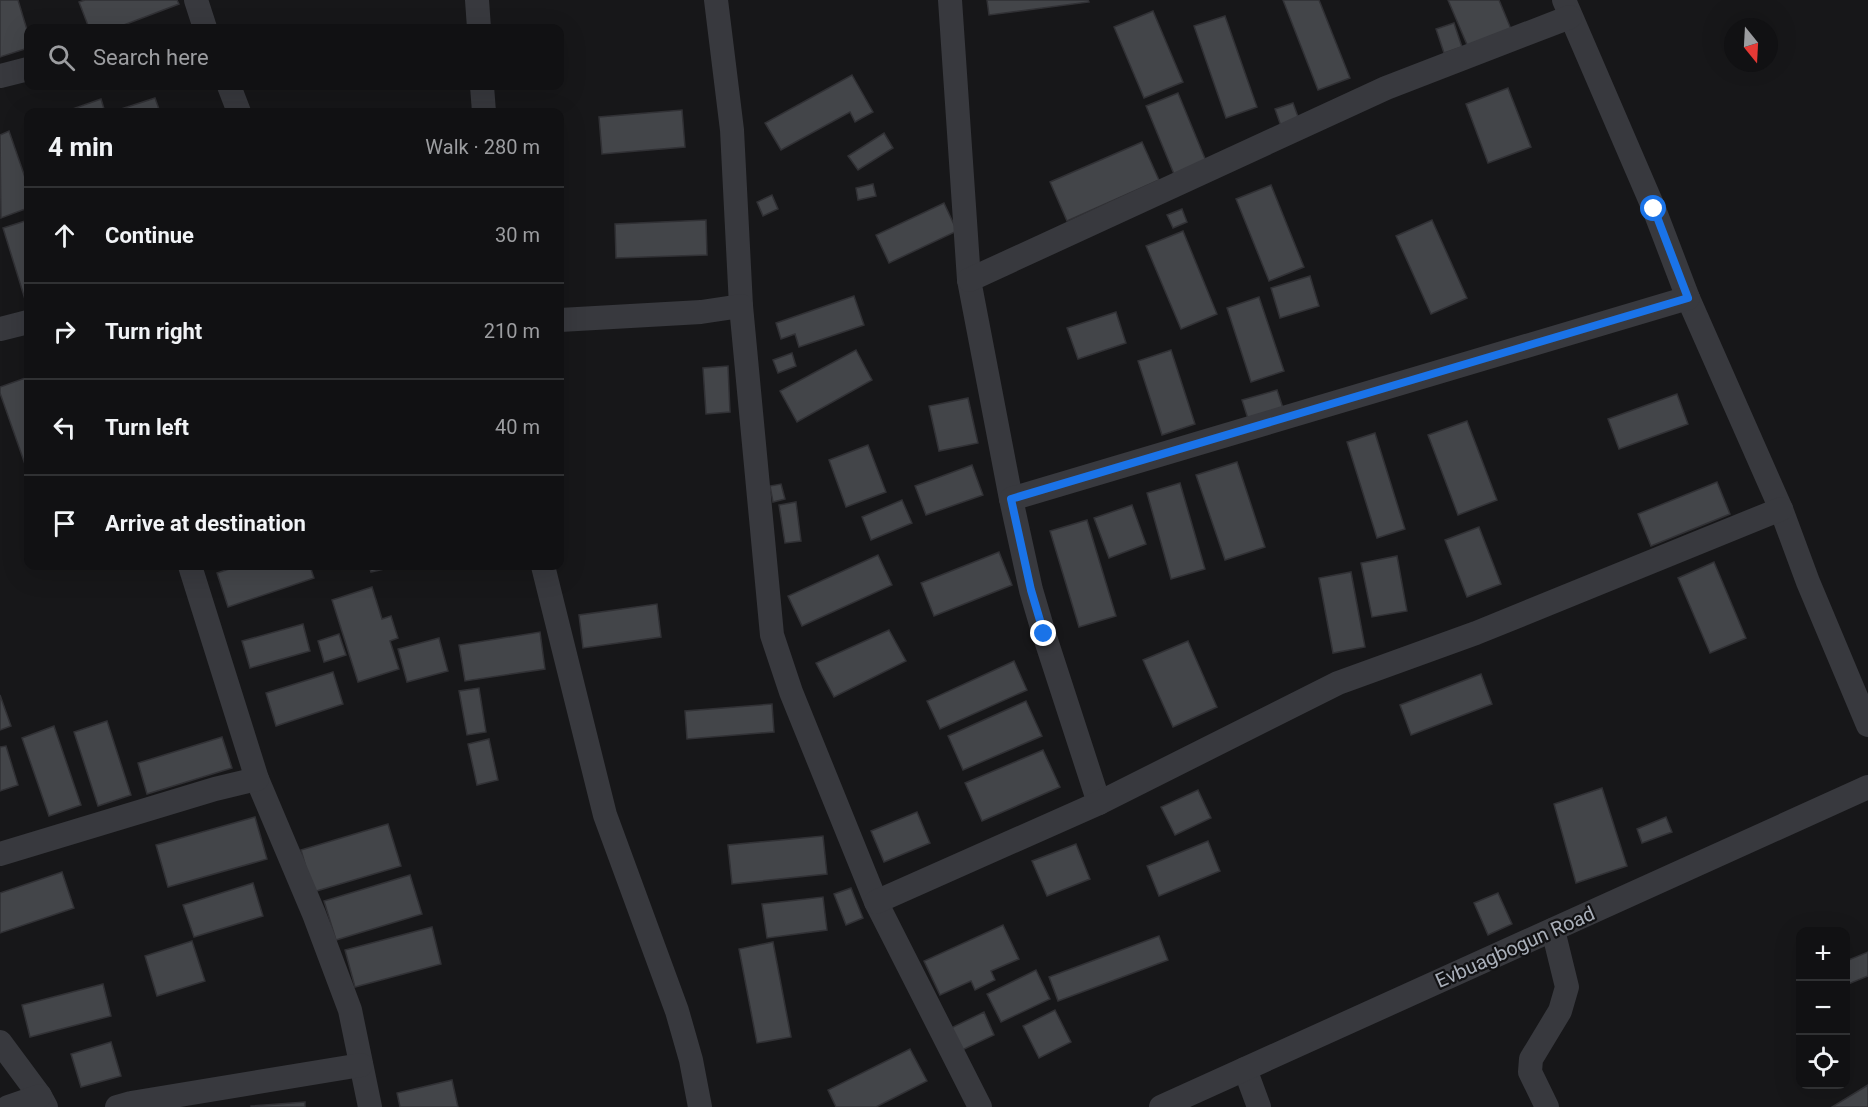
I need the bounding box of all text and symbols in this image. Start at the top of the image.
north arrow [1724,18,1778,72]
search box [24,24,564,90]
icon: search [45,41,78,74]
text: Search here [93,45,209,70]
text: 4 min [48,132,113,162]
text: Walk · 280 m [425,135,540,159]
route start [1640,195,1666,221]
icon: ahead [48,219,81,252]
text: Continue [105,223,194,248]
text: 30 m [495,223,540,247]
icon: right [48,315,81,348]
text: Turn right [105,319,202,344]
text: 210 m [484,319,540,343]
icon: left [48,411,81,444]
text: Turn left [105,415,189,440]
text: 40 m [495,415,540,439]
icon: arrive [48,507,81,540]
text: Arrive at destination [105,511,306,536]
route end [1030,620,1056,646]
street label: Evbuagbogun Road [1432,901,1598,993]
map controls [1796,927,1850,1089]
button: + [1796,927,1850,981]
button: − [1796,981,1850,1035]
button: locate [1796,1035,1850,1089]

